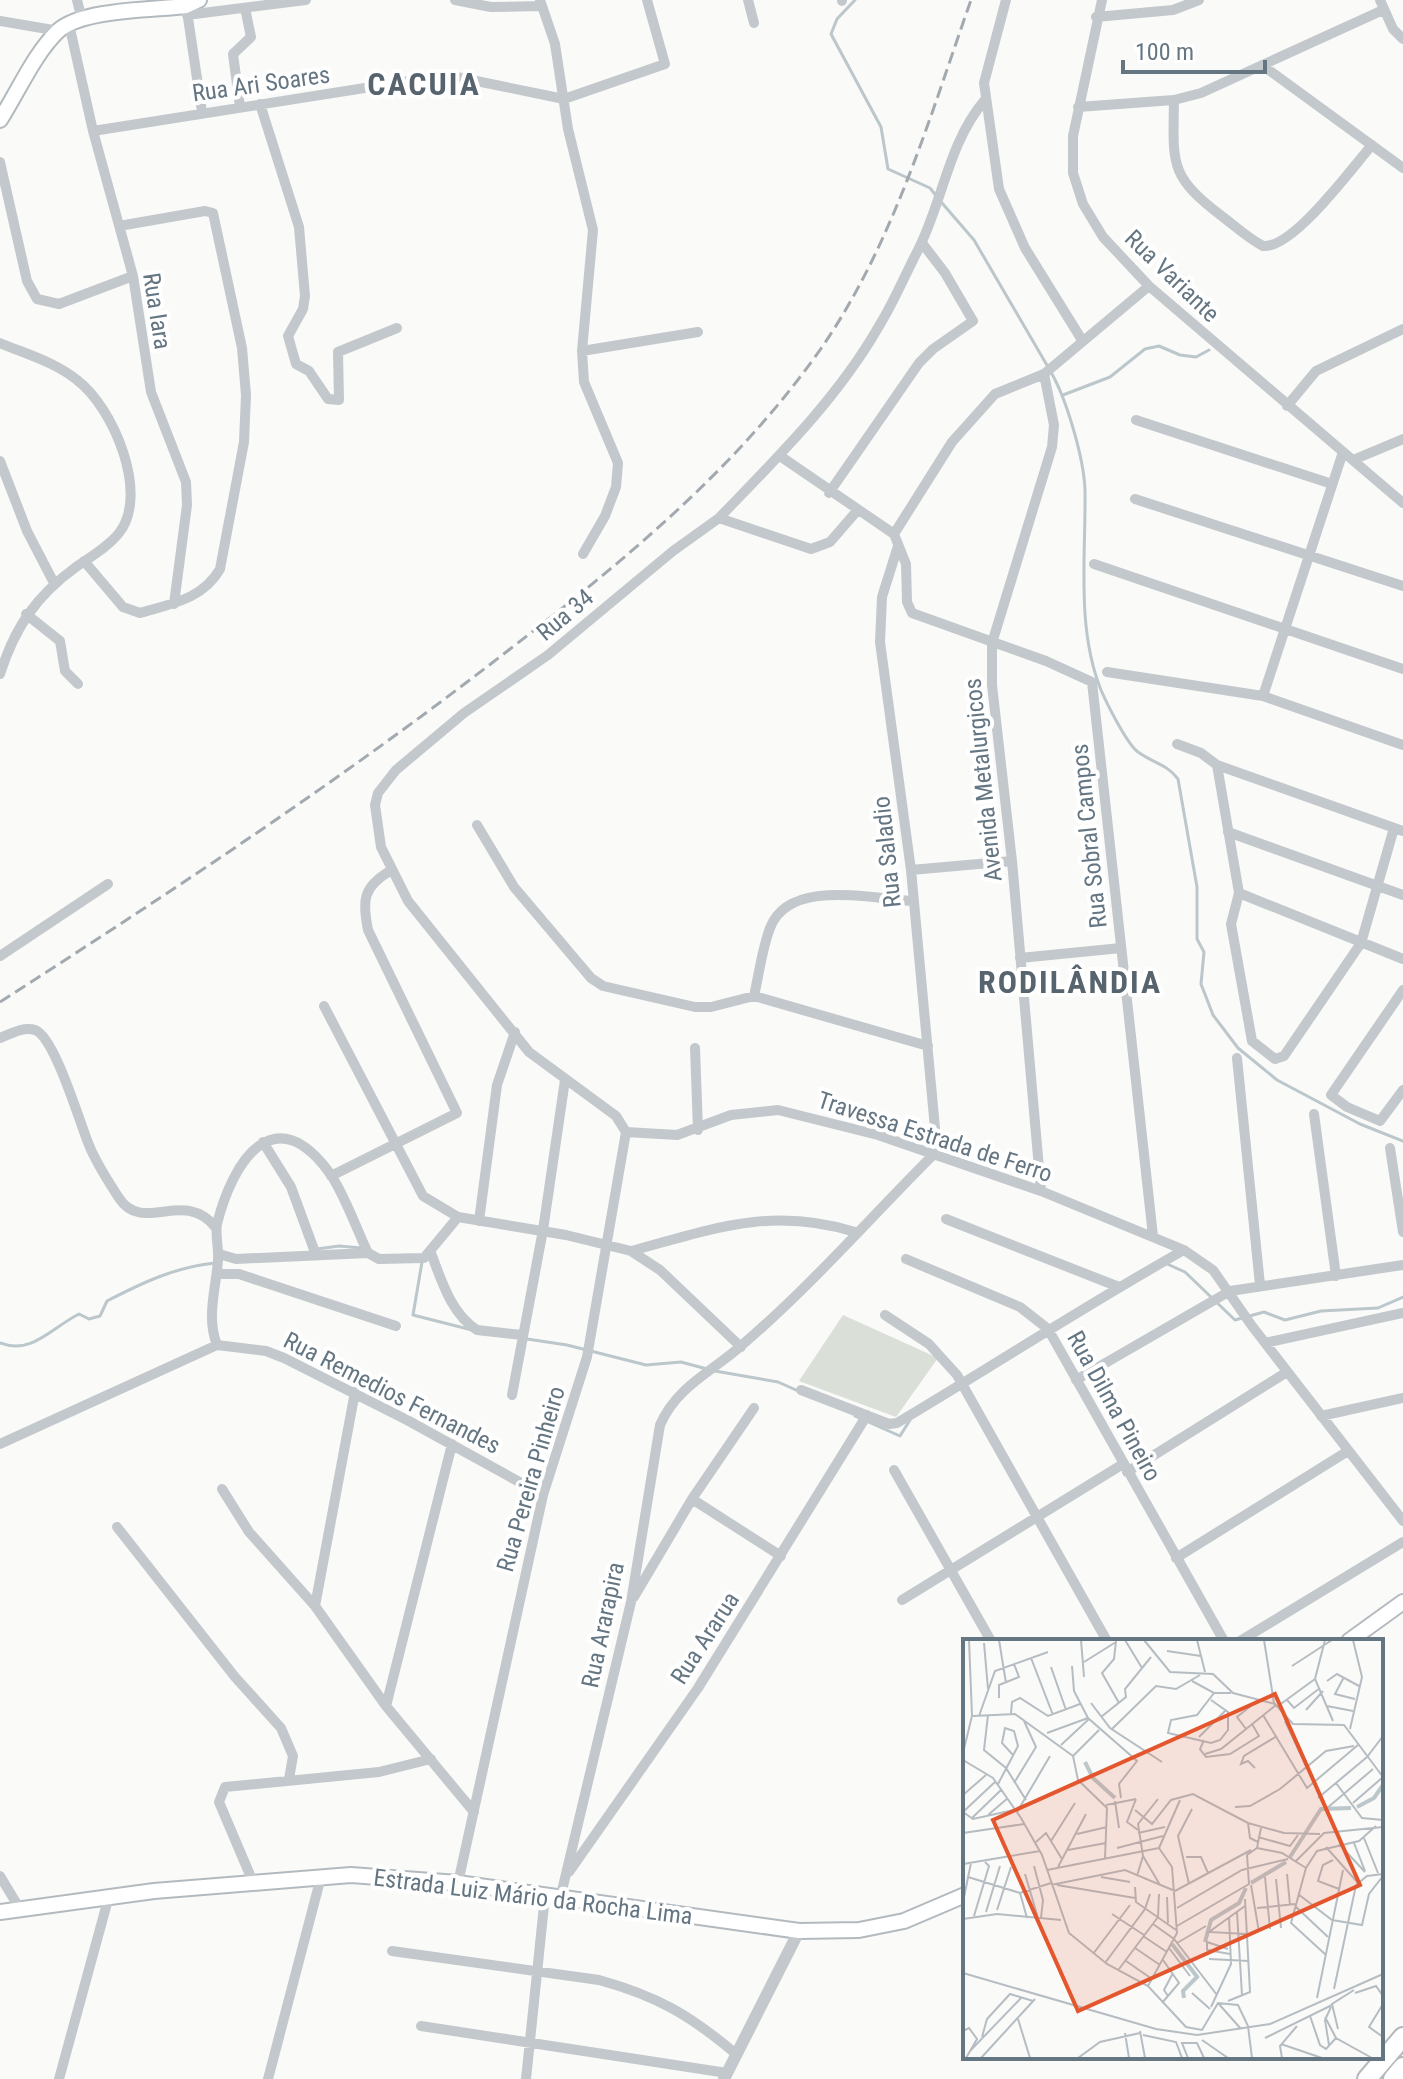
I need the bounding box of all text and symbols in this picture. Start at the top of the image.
scale bar [1123,24,1265,74]
text: 100 m [1135,38,1194,66]
street label: Rua Ari Soares [190,60,332,108]
district label: CACUIA [367,65,481,103]
street label: Rua Variante [1119,224,1225,328]
street label: Rua Iara [137,271,177,351]
street label: Rua 34 [531,583,599,647]
street label: Avenida Metalurgicos [958,677,1008,883]
street label: Rua Sobral Campos [1065,743,1113,929]
street label: Rua Saladio [867,795,907,909]
district label: RODILÂNDIA [978,963,1162,1001]
street label: Travessa Estrada de Ferro [814,1086,1056,1188]
street label: Rua Remedios Fernandes [279,1326,505,1460]
street label: Rua Dilma Pineiro [1061,1326,1167,1486]
street label: Rua Pereira Pinheiro [491,1383,571,1575]
street label: Rua Ararapira [576,1560,630,1690]
street label: Rua Ararua [665,1587,745,1689]
inset map [963,1639,1383,2059]
street label: Estrada Luiz Mário da Rocha Lima [372,1864,694,1930]

